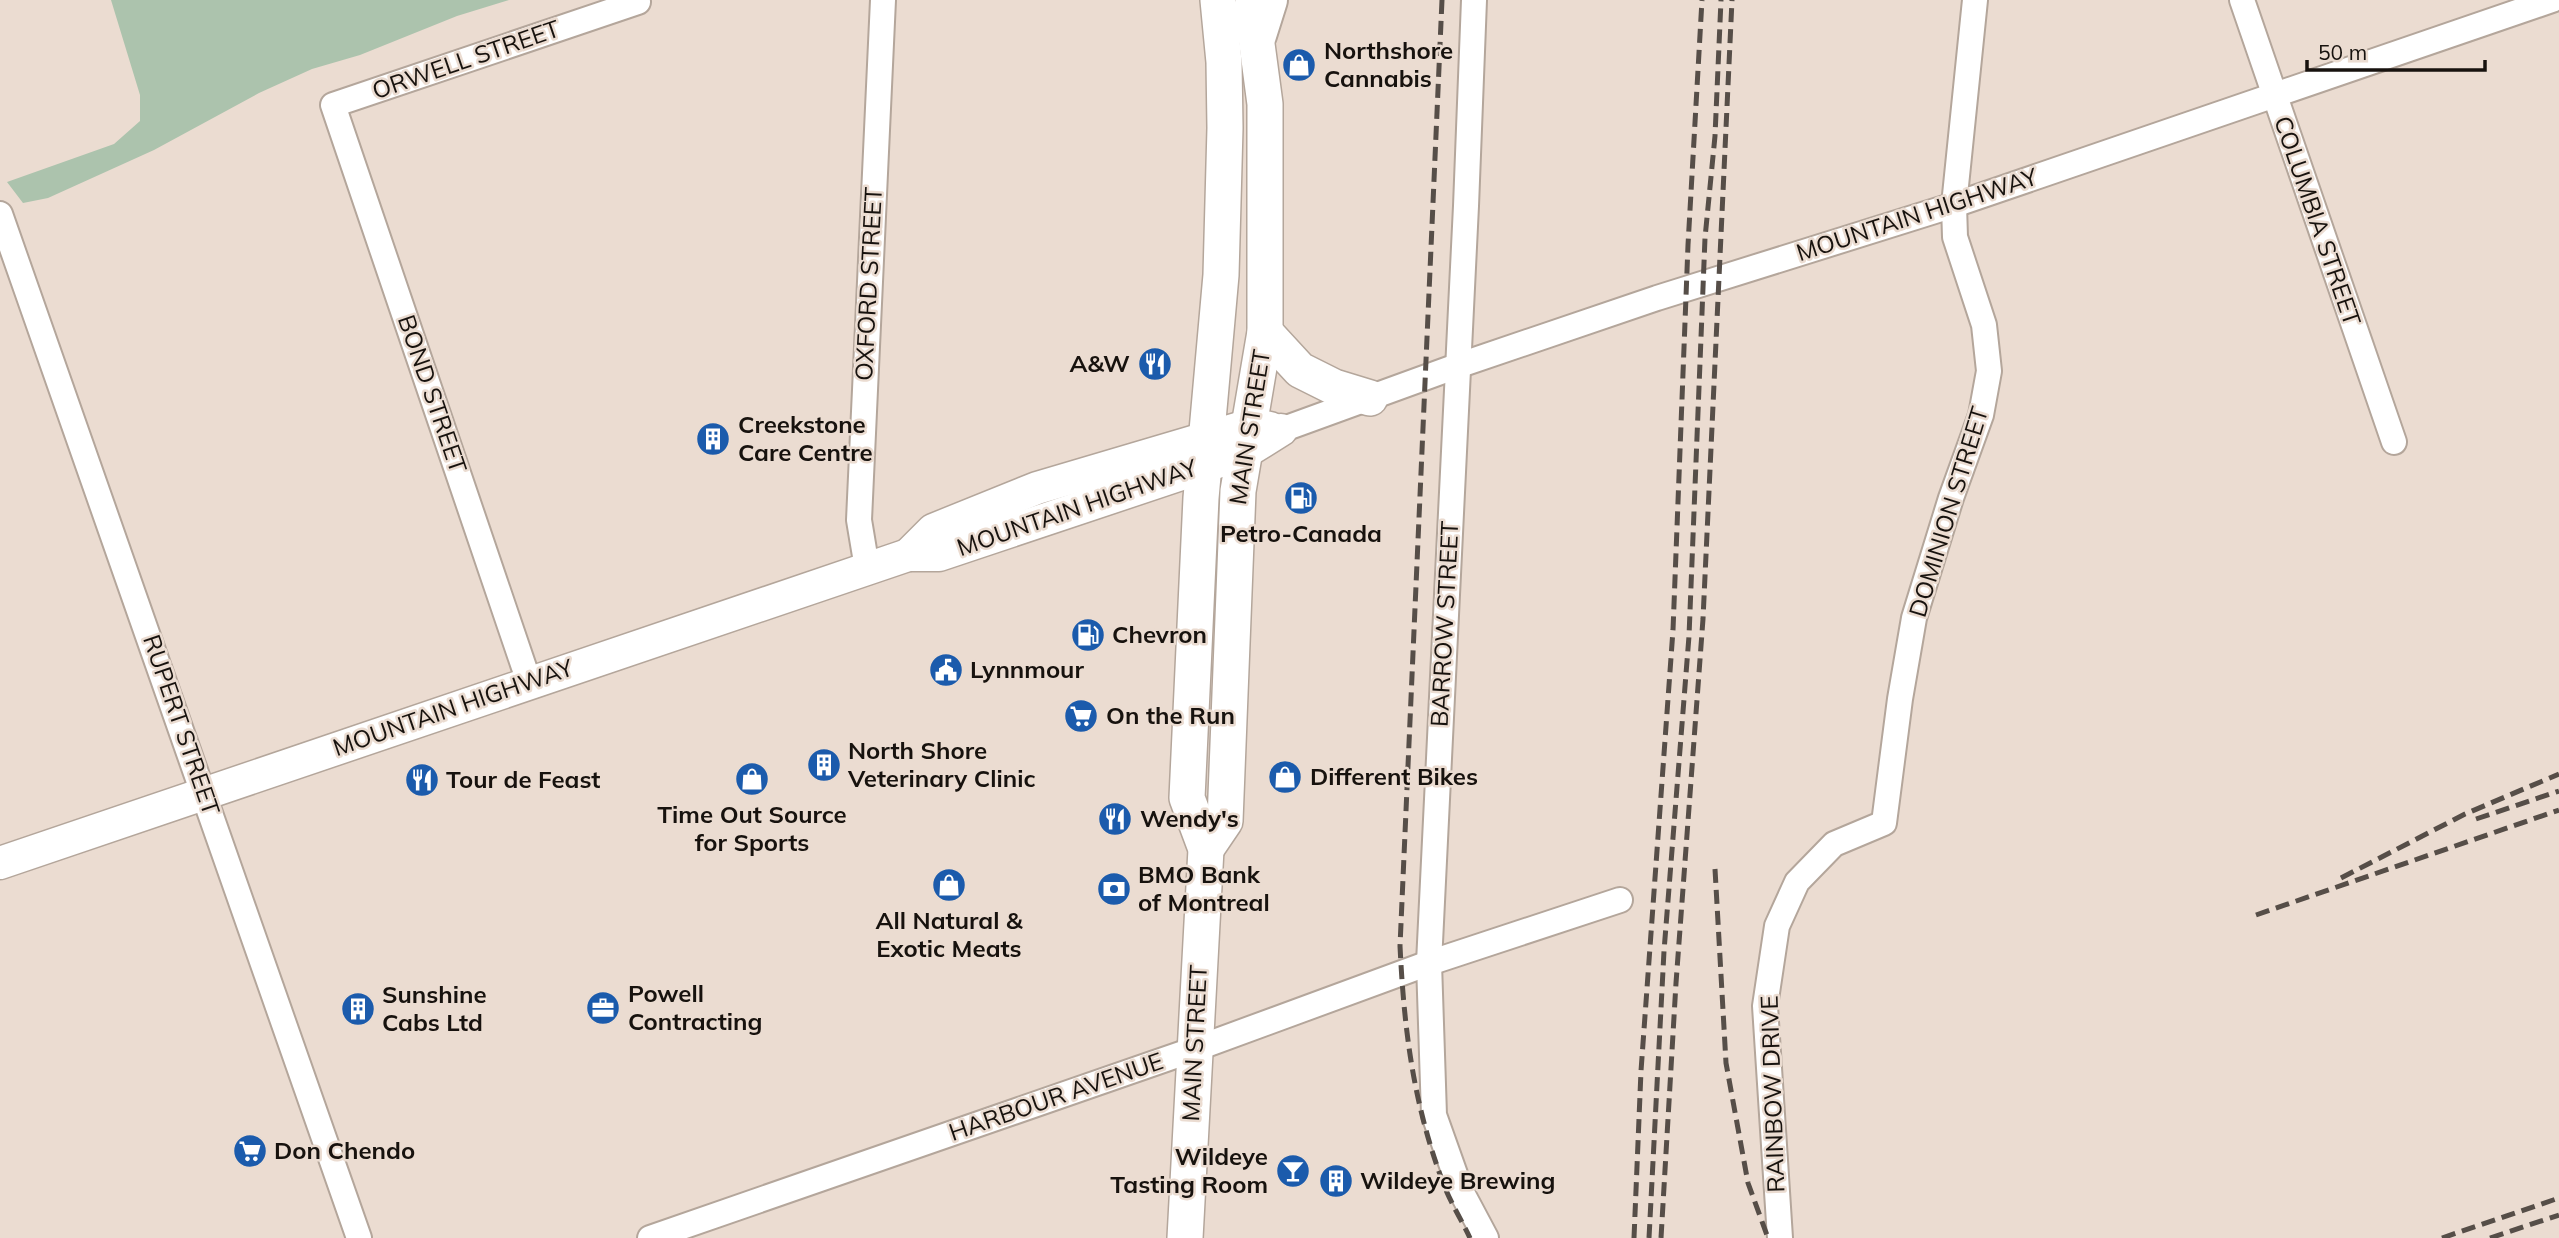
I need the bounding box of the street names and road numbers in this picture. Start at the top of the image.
street label: ORWELL STREET [368,13,564,105]
street label: COLUMBIA STREET [2268,112,2368,330]
street label: MOUNTAIN HIGHWAY [1792,161,2041,267]
street label: OXFORD STREET [848,186,888,382]
street label: BOND STREET [392,311,474,477]
street label: MAIN STREET [1222,347,1276,507]
street label: DOMINION STREET [1902,402,1994,620]
street label: MOUNTAIN HIGHWAY [953,452,1201,562]
street label: BARROW STREET [1424,520,1464,728]
street label: RUPERT STREET [137,631,227,819]
street label: MOUNTAIN HIGHWAY [329,652,577,762]
street label: MAIN STREET [1175,963,1213,1122]
street label: RAINBOW DRIVE [1754,995,1790,1193]
street label: HARBOUR AVENUE [945,1045,1167,1147]

